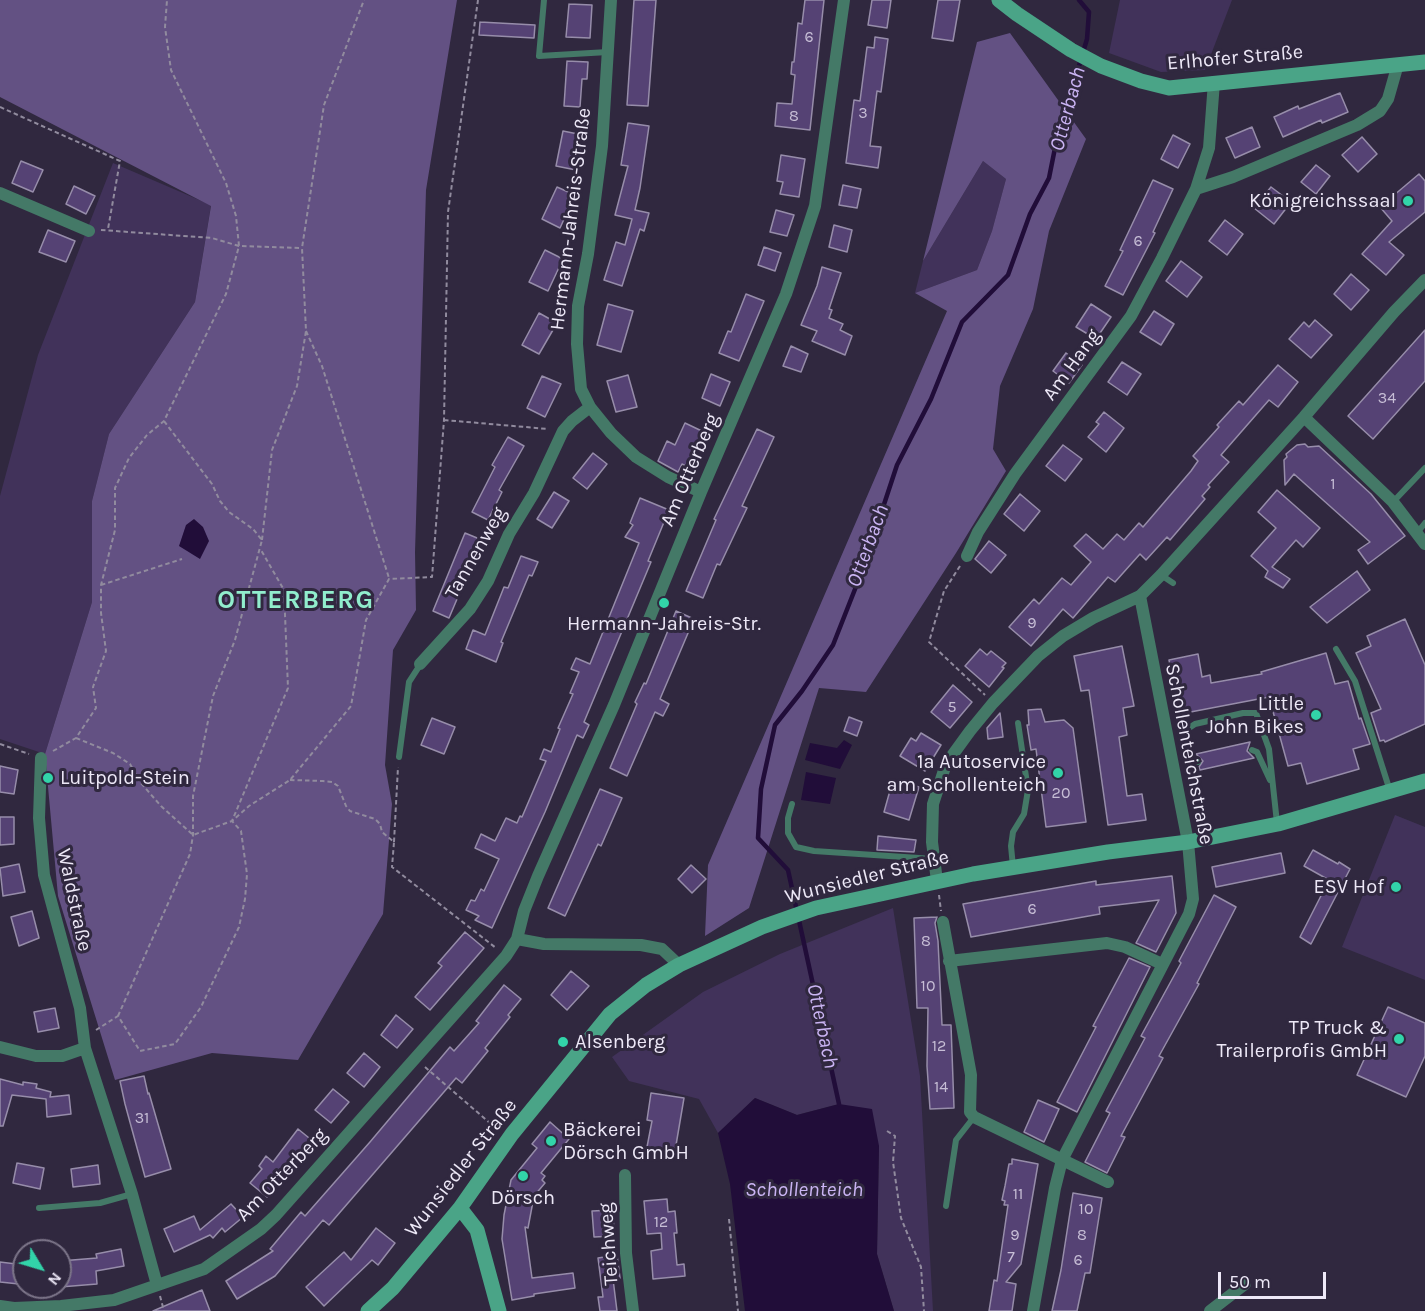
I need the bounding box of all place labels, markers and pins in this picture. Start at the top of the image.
place label: Königreichssaal [1249,189,1396,213]
marker: Königreichssaal [1401,194,1415,208]
marker: Hermann-Jahreis-Str. [657,596,671,610]
place label: Hermann-Jahreis-Str. [567,612,761,636]
place label: Little John Bikes [1206,692,1304,739]
marker: Little John Bikes [1309,708,1323,722]
place label: 1a Autoservice am Schollenteich [886,750,1046,797]
place label: Luitpold-Stein [60,766,190,790]
marker: 1a Autoservice am Schollenteich [1051,766,1065,780]
marker: Luitpold-Stein [41,771,55,785]
place label: ESV Hof [1314,875,1384,899]
marker: ESV Hof [1389,880,1403,894]
place label: TP Truck & Trailerprofis GmbH [1216,1016,1387,1063]
place label: Alsenberg [575,1030,665,1054]
marker: TP Truck & Trailerprofis GmbH [1392,1032,1406,1046]
marker: Alsenberg [556,1035,570,1049]
place label: Bäckerei Dörsch GmbH [563,1118,689,1165]
marker: Bäckerei Dörsch GmbH [544,1134,558,1148]
marker: Dörsch [516,1169,530,1183]
place label: Dörsch [491,1186,555,1210]

